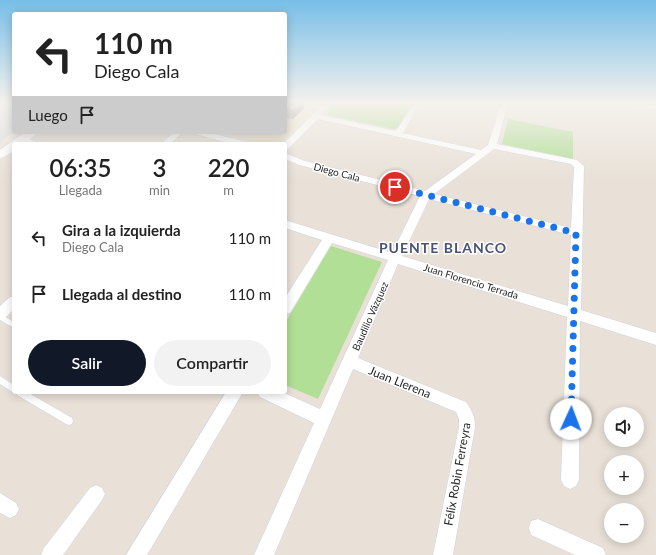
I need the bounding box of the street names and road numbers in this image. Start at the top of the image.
street label: Diego Cala [312,160,362,184]
street label: Juan Florencio Terrada [422,261,520,301]
street label: Baudilio Vázquez [349,279,391,352]
street label: Juan Llerena [367,363,433,401]
street label: Félix Robin Ferreyra [441,421,473,527]

